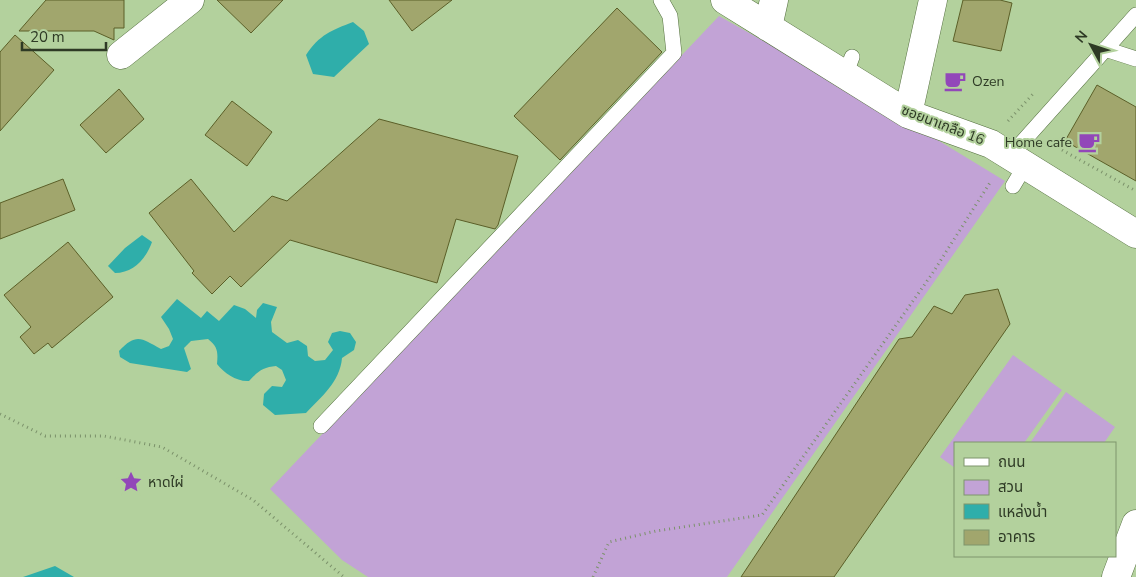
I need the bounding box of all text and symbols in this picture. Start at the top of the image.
scale bar [22,20,106,52]
north arrow [1066,20,1116,70]
text: 20 m [30,27,65,47]
text: N [1071,27,1092,47]
cafe icon: Ozen [942,68,968,94]
place label: Ozen [972,72,1004,91]
street label: ซอยนาเกลือ 16 [899,100,987,150]
cafe icon: Home cafe [1076,129,1102,155]
place label: Home cafe [1005,133,1072,152]
legend [954,442,1116,557]
text: ถนน [998,452,1025,472]
place icon: หาดใผ่ [118,469,144,495]
place label: หาดใผ่ [148,473,184,492]
text: สวน [998,477,1023,497]
text: แหล่งน้ำ [998,501,1047,522]
text: อาคาร [998,527,1035,547]

